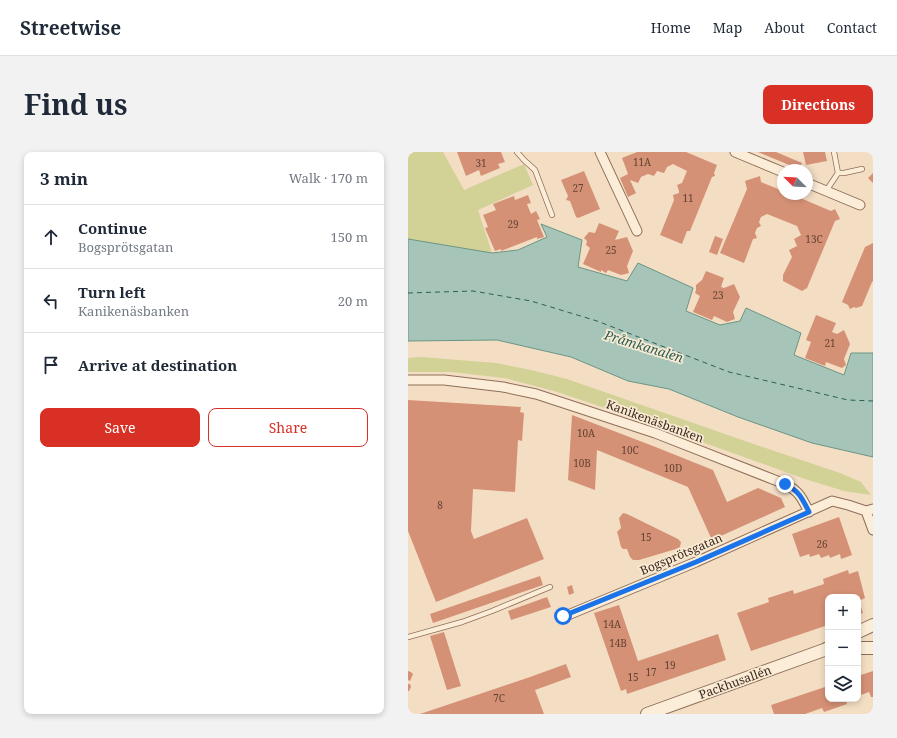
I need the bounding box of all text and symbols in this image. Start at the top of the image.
text: Streetwise [20,15,121,41]
text: Home [651,18,691,37]
text: Map [713,18,742,37]
text: About [764,18,805,37]
text: Contact [827,18,877,37]
text: Find us [24,85,128,123]
button: Directions [763,85,873,124]
house number: 11A [633,155,652,169]
house number: 31 [475,156,487,170]
north arrow [777,164,813,200]
text: 3 min [40,167,88,190]
text: Walk · 170 m [289,169,368,187]
house number: 27 [572,181,584,195]
house number: 11 [682,191,694,205]
house number: 29 [507,217,519,231]
text: Continue [78,218,147,238]
icon: ahead [40,226,62,248]
text: 150 m [331,228,368,246]
house number: 13C [805,232,823,246]
text: Bogsprötsgatan [78,238,174,256]
house number: 25 [605,243,617,257]
text: Turn left [78,282,146,302]
house number: 23 [712,288,724,302]
icon: left [40,290,62,312]
text: 20 m [338,292,368,310]
text: Kanikenäsbanken [78,302,189,320]
water label: Pråmkanalen [601,325,686,367]
house number: 21 [824,336,836,350]
icon: arrive [40,354,62,376]
text: Arrive at destination [78,355,237,375]
street label: Kanikenäsbanken [604,395,706,447]
button: Save [40,408,200,447]
button: Share [208,408,368,447]
house number: 10A [577,426,596,440]
house number: 10C [621,443,639,457]
house number: 10B [573,456,591,470]
house number: 10D [664,461,682,475]
route end [776,475,794,493]
house number: 8 [437,498,443,512]
street label: Bogsprötsgatan [637,529,725,579]
house number: 15 [640,530,652,544]
house number: 26 [816,537,828,551]
map controls [825,594,861,702]
button: + [825,594,861,630]
route start [554,607,572,625]
house number: 14A [603,617,622,631]
button: − [825,630,861,666]
house number: 14B [609,636,627,650]
house number: 19 [664,658,676,672]
street label: Packhusallén [696,661,774,703]
house number: 17 [645,665,657,679]
button: layers [825,666,861,702]
house number: 15 [627,670,639,684]
house number: 7C [493,691,505,705]

